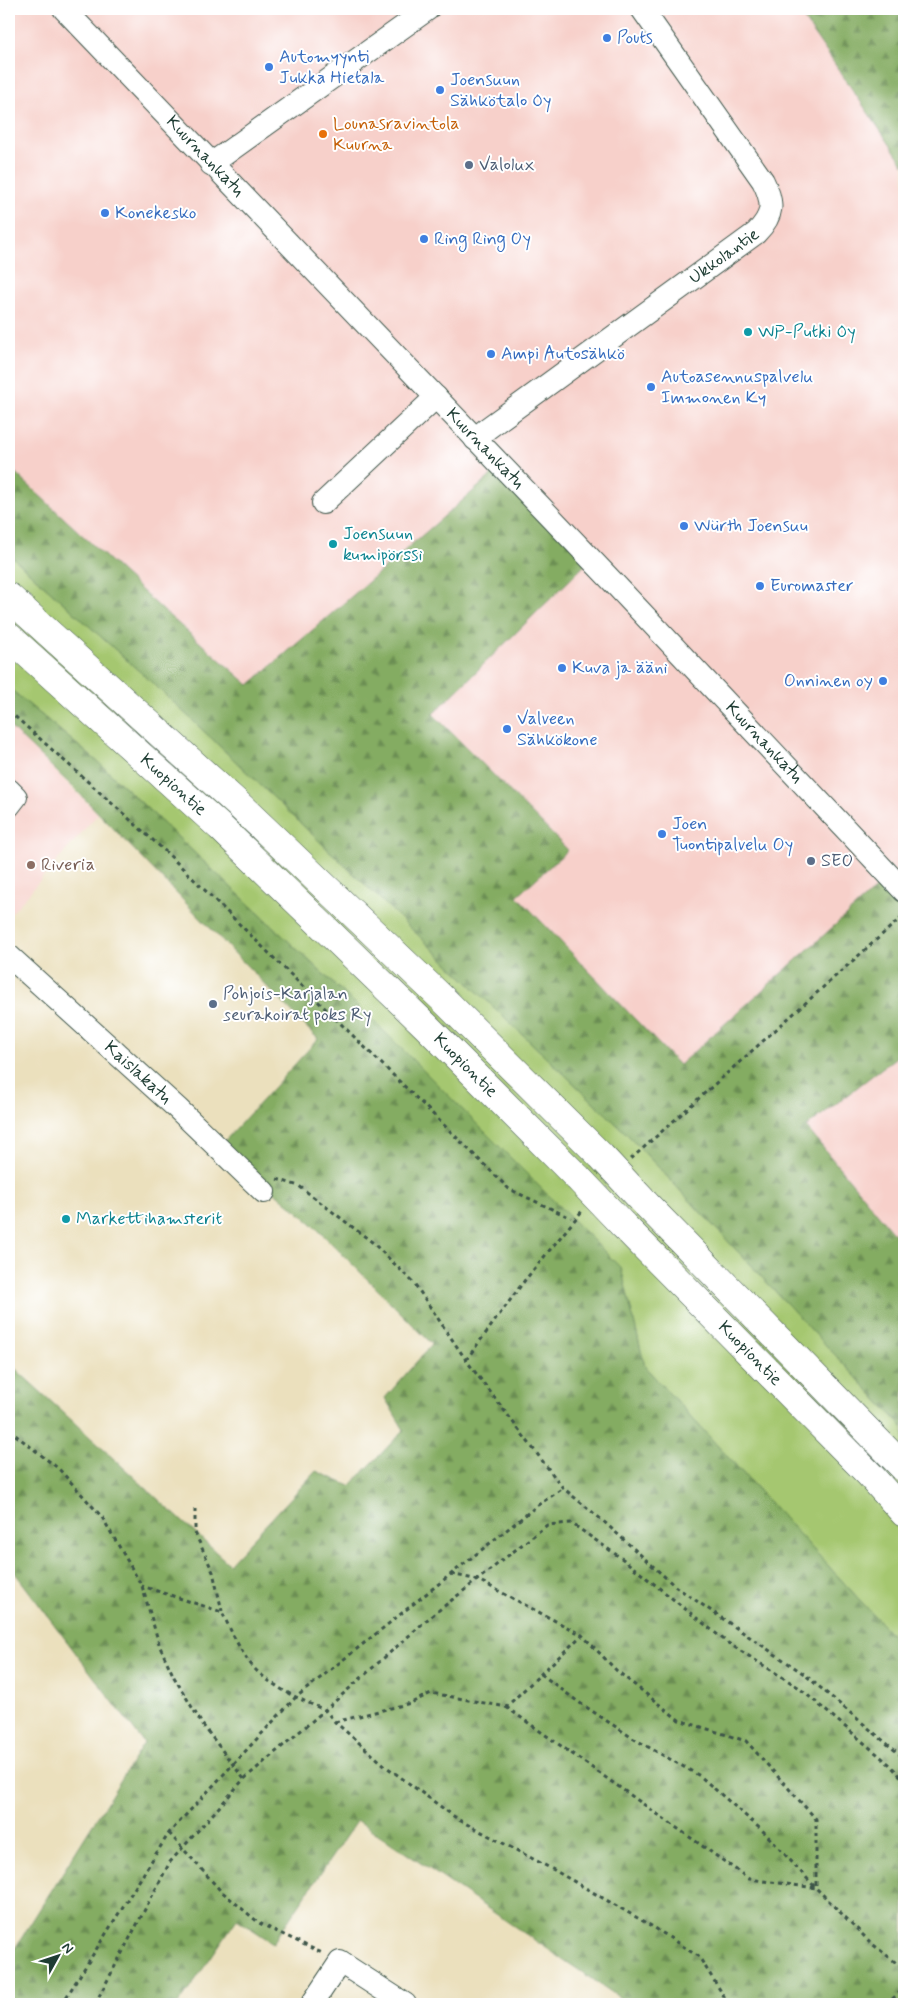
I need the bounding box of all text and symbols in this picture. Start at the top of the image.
place label: Pouts [617,26,653,50]
marker: Pouts [601,32,613,44]
place label: Automyynti Jukka Hietala [279,45,384,90]
marker: Automyynti Jukka Hietala [263,61,275,73]
place label: Joensuun Sähkötalo Oy [450,68,552,113]
marker: Joensuun Sähkötalo Oy [434,84,446,96]
street label: Kuurnankatu [160,110,250,202]
place label: Lounasravintola Kuurna [333,112,460,157]
marker: Lounasravintola Kuurna [317,128,329,140]
place label: Valolux [479,153,535,177]
marker: Valolux [463,159,475,171]
place label: Konekesko [115,201,196,225]
marker: Konekesko [99,207,111,219]
street label: Ukkolantie [684,222,764,290]
place label: Ring Ring Oy [434,227,531,252]
marker: Ring Ring Oy [418,233,430,245]
place label: WP-Putki Oy [758,320,856,344]
marker: WP-Putki Oy [742,326,754,338]
place label: Ampi Autosähkö [501,342,625,366]
marker: Ampi Autosähkö [485,348,497,360]
place label: Autoasennuspalvelu Immonen Ky [661,365,813,410]
marker: Autoasennuspalvelu Immonen Ky [645,381,657,393]
street label: Kuurnankatu [441,403,530,495]
place label: Würth Joensuu [694,514,808,538]
marker: Würth Joensuu [678,520,690,532]
place label: Joensuun kumipörssi [343,522,422,567]
marker: Joensuun kumipörssi [327,538,339,550]
place label: Euromaster [770,574,854,598]
marker: Euromaster [754,580,766,592]
place label: Kuva ja ääni [572,656,668,680]
marker: Kuva ja ääni [556,662,568,674]
place label: Onninen oy [784,669,873,693]
marker: Onninen oy [877,675,889,687]
street label: Kuurnankatu [720,696,809,789]
place label: Valveen Sähkökone [517,707,598,752]
marker: Valveen Sähkökone [501,723,513,735]
street label: Kuopiontie [135,748,212,821]
place label: Joen Tuontipalvelu Oy [672,812,793,857]
marker: Joen Tuontipalvelu Oy [656,828,668,840]
place label: SEO [821,849,853,873]
place label: Riveria [41,853,95,877]
marker: SEO [805,855,817,867]
marker: Riveria [25,859,37,871]
place label: Pohjois-Karjalan seurakoirat poks Ry [223,982,371,1027]
marker: Pohjois-Karjalan seurakoirat poks Ry [207,998,219,1010]
street label: Kuopiontie [428,1028,503,1103]
street label: Kaislakatu [99,1036,177,1110]
place label: Markettihamsterit [76,1207,222,1231]
marker: Markettihamsterit [60,1213,72,1225]
street label: Kuopiontie [712,1316,787,1391]
north arrow [32,1930,82,1980]
text: N [57,1939,77,1958]

